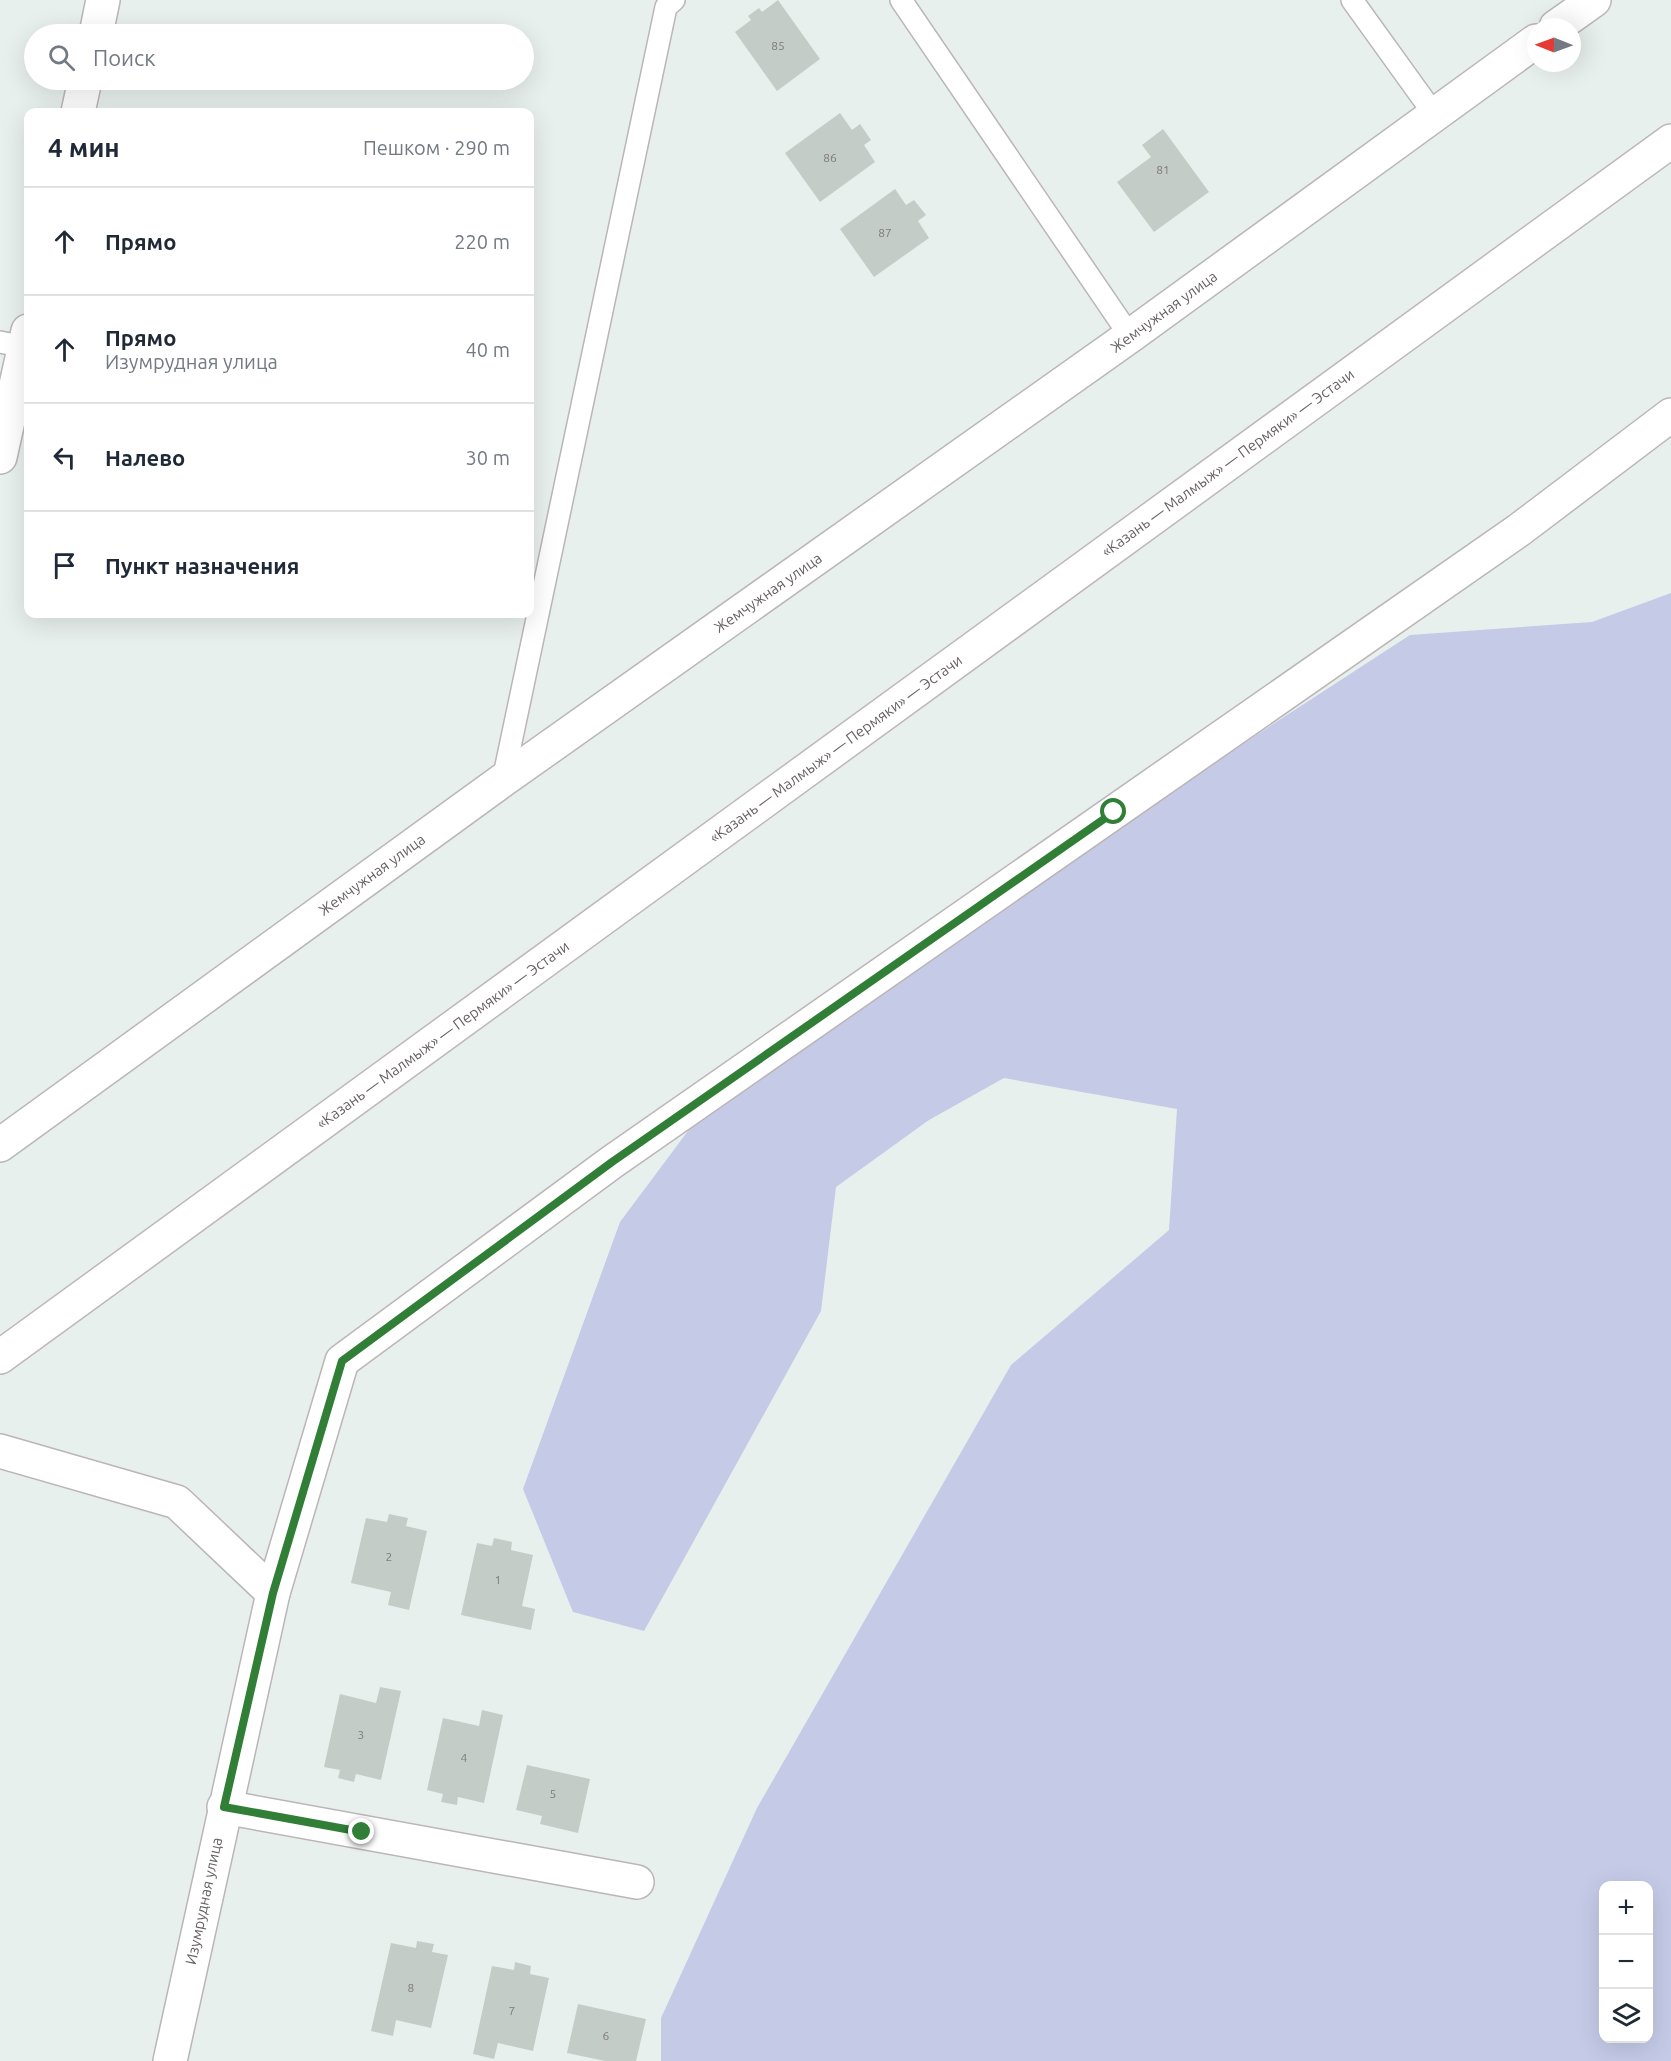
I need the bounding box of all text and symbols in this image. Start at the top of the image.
north arrow [1527,18,1581,72]
search box [24,24,534,90]
house number: 85 [771,39,785,52]
icon: search [45,41,78,74]
text: Поиск [93,45,156,70]
text: 4 мин [48,133,120,162]
text: Пешком · 290 m [363,136,510,159]
house number: 86 [823,151,837,164]
house number: 81 [1156,163,1170,176]
icon: ahead [48,225,81,258]
house number: 87 [878,226,892,239]
text: Прямо [105,229,176,254]
text: 220 m [454,230,510,253]
street label: Жемчужная улица [1107,267,1220,356]
text: Прямо [105,325,176,350]
icon: ahead [48,333,81,366]
text: 40 m [466,338,510,361]
text: Изумрудная улица [105,350,278,373]
street label: «Казань — Малмыж» — Пермяки» — Эстачи [1098,365,1357,560]
icon: left [48,441,81,474]
text: Налево [105,445,185,470]
text: 30 m [466,446,510,469]
icon: arrive [48,549,81,582]
street label: Жемчужная улица [711,549,825,636]
text: Пункт назначения [105,553,299,578]
street label: «Казань — Малмыж» — Пермяки» — Эстачи [706,651,965,846]
route start [1100,798,1126,824]
street label: Жемчужная улица [315,830,428,919]
street label: «Казань — Малмыж» — Пермяки» — Эстачи [313,937,572,1132]
house number: 2 [386,1550,392,1563]
house number: 1 [495,1573,501,1586]
house number: 3 [358,1728,364,1741]
house number: 4 [461,1751,468,1764]
house number: 5 [550,1787,556,1800]
route end [348,1818,374,1844]
street label: Изумрудная улица [182,1836,225,1966]
map controls [1599,1881,1653,2043]
button: + [1599,1881,1653,1935]
button: − [1599,1935,1653,1989]
house number: 8 [408,1981,415,1994]
button: layers [1599,1989,1653,2043]
house number: 7 [509,2004,515,2017]
house number: 6 [603,2029,610,2042]

